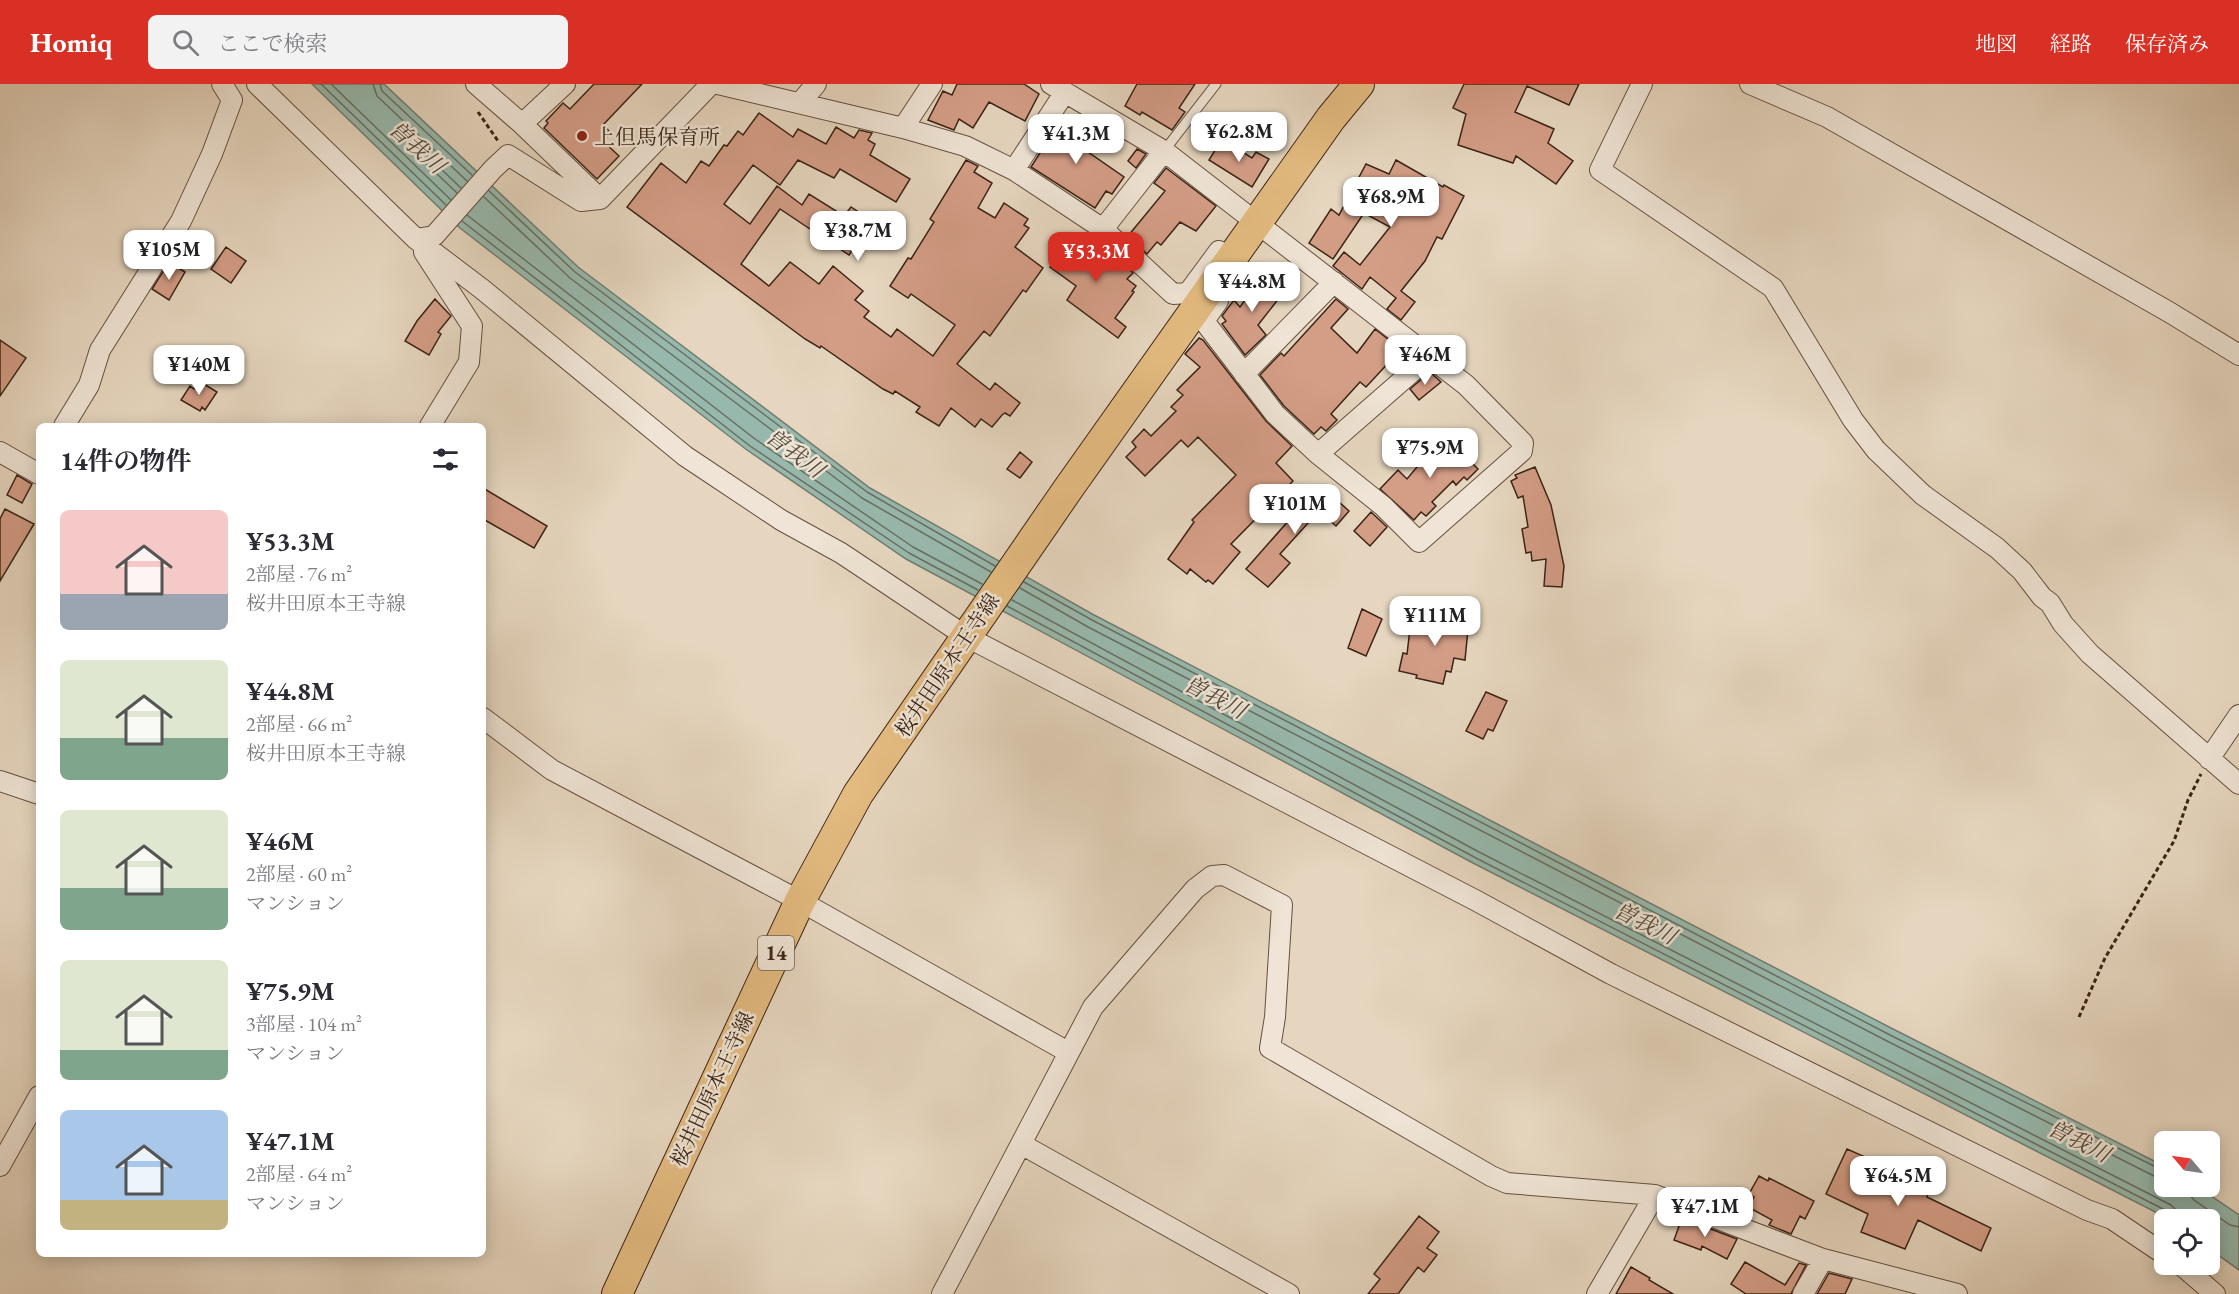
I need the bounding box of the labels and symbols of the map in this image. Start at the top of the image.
pin: ¥62.8M [1190,112,1288,163]
water label: 曽我川 [383,114,453,181]
pin: ¥41.3M [1027,114,1125,165]
place label: 上但馬保育所 [594,123,720,150]
marker: 上但馬保育所 [575,129,589,143]
pin: ¥68.9M [1342,177,1440,228]
pin: ¥38.7M [809,211,907,262]
pin: ¥105M [127,230,211,281]
pin: ¥53.3M [1047,232,1145,283]
pin: ¥44.8M [1203,262,1301,313]
pin: ¥46M [1389,335,1461,386]
pin: ¥140M [157,345,241,396]
water label: 曽我川 [760,422,832,486]
pin: ¥75.9M [1381,428,1479,479]
pin: ¥101M [1253,484,1337,535]
street label: 桜井田原本王寺線 [889,588,1005,742]
pin: ¥111M [1393,596,1477,647]
water label: 曽我川 [1179,669,1253,726]
water label: 曽我川 [1609,895,1683,952]
road number: 14 [758,936,794,970]
street label: 桜井田原本王寺線 [664,1007,760,1171]
water label: 曽我川 [2043,1113,2117,1170]
north arrow [2154,1131,2220,1197]
pin: ¥64.5M [1849,1156,1947,1207]
pin: ¥47.1M [1656,1187,1754,1238]

